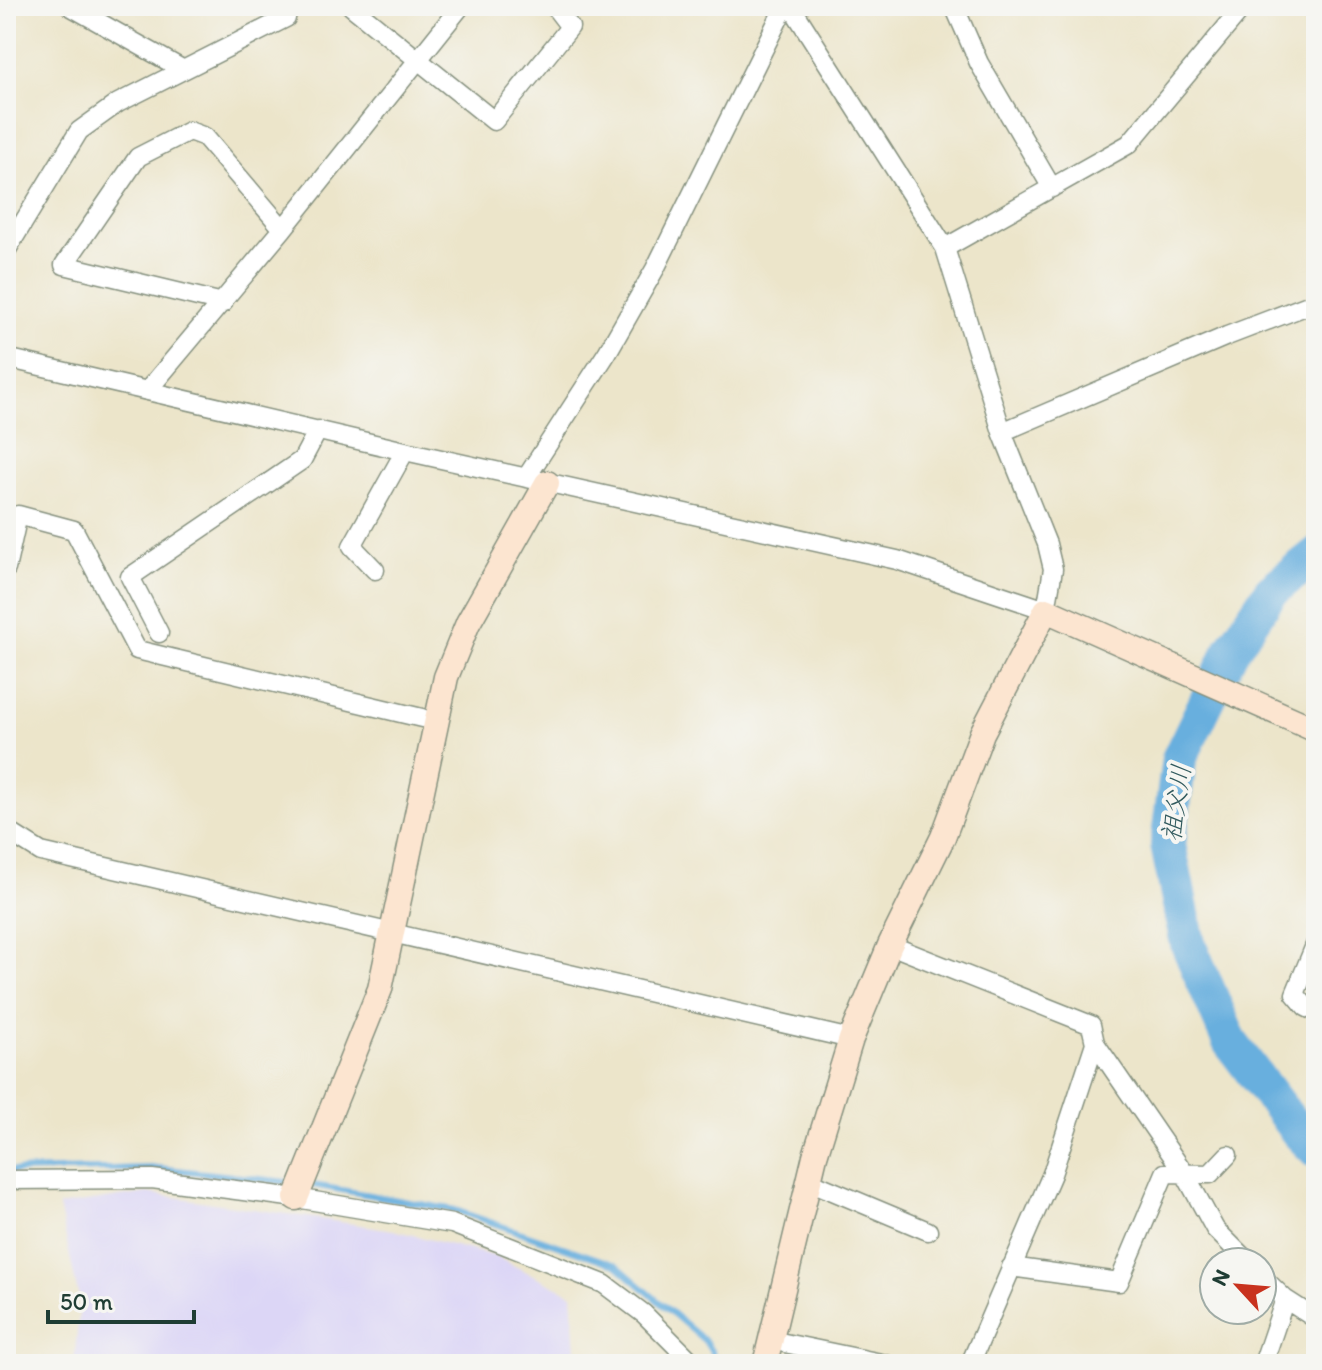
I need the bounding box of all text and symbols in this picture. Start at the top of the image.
water label: 祖父川 [1155,762,1197,844]
north arrow [1198,1246,1278,1326]
text: N [1205,1265,1236,1290]
scale bar [48,1274,194,1324]
text: 50 m [60,1287,113,1316]

